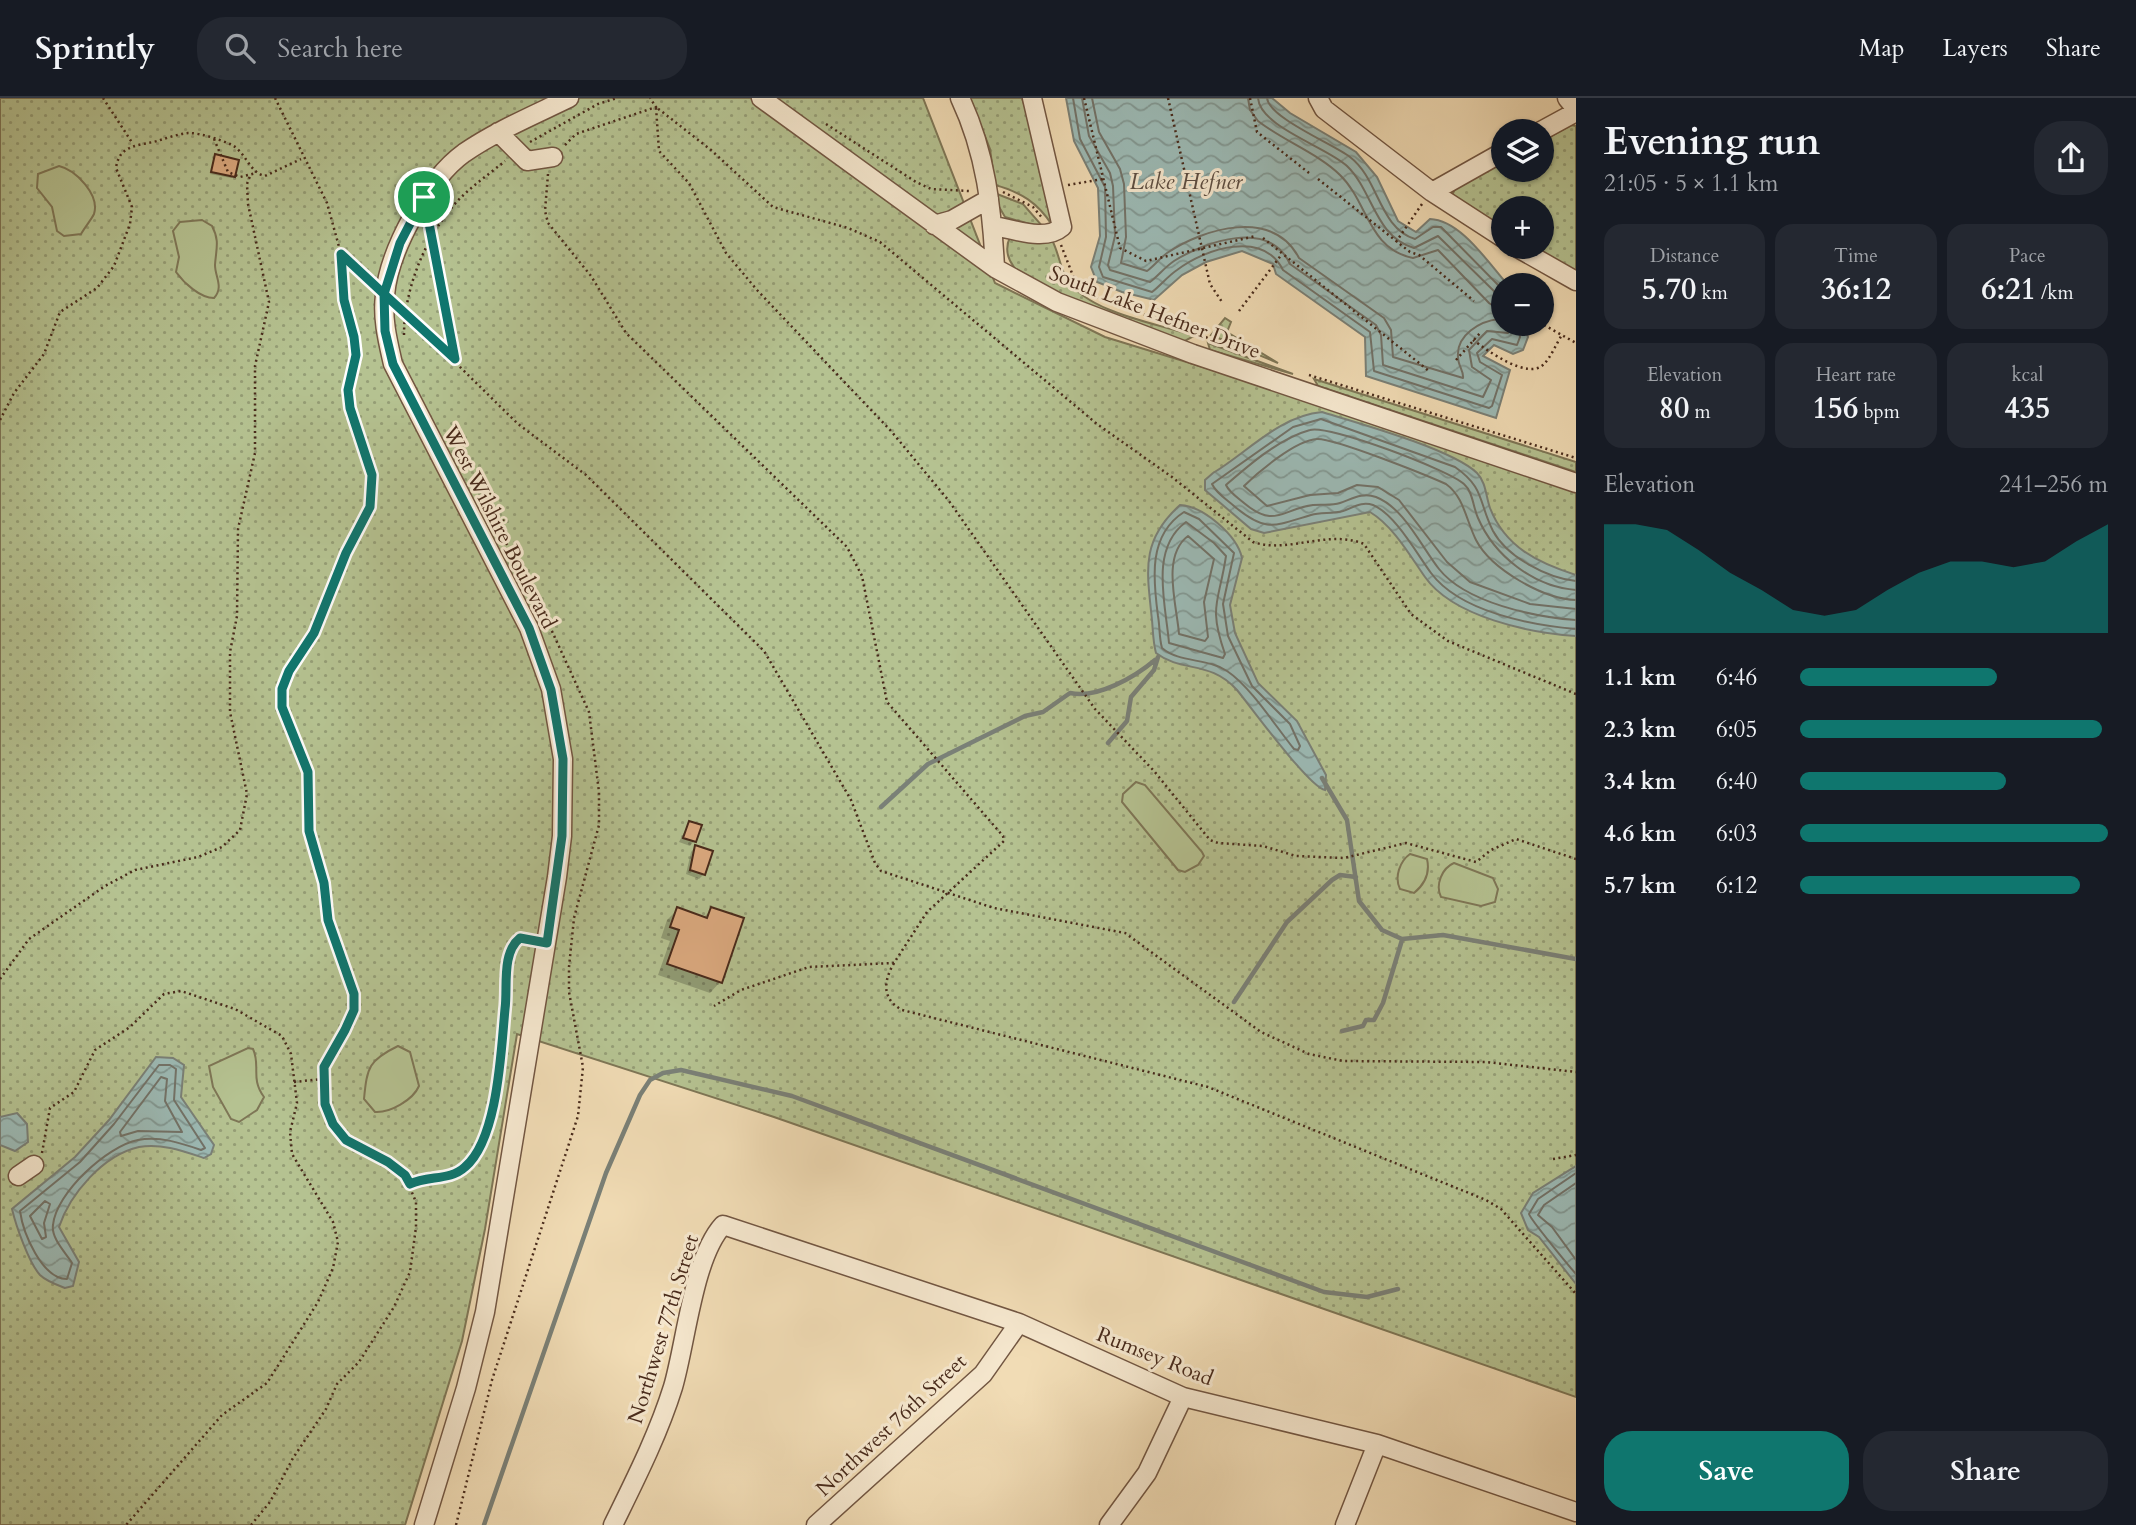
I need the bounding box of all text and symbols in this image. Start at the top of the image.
search box [197,17,687,80]
text: Sprintly [35,26,155,71]
icon: search [221,29,259,67]
text: Search here [277,31,403,66]
text: Map [1859,32,1905,65]
text: Layers [1943,32,2008,65]
text: Share [2046,32,2101,65]
text: Evening run [1604,116,1820,168]
map controls [1491,119,1554,336]
button: layers [1491,119,1554,182]
button: share [2034,121,2108,195]
water label: Lake Hefner [1129,166,1244,197]
pin [394,167,454,227]
text: 21:05 · 5 × 1.1 km [1604,168,1778,199]
icon: arrive [405,178,443,216]
button: + [1491,196,1554,259]
text: Distance [1650,243,1719,269]
text: Time [1834,243,1878,269]
text: Pace [2009,243,2046,269]
street label: South Lake Hefner Drive [1045,259,1265,366]
text: 5.70 [1642,269,1696,310]
text: 36:12 [1821,269,1891,310]
text: 6:21 [1981,269,2036,310]
button: − [1491,273,1554,336]
text: km [1696,280,1728,306]
text: /km [2036,280,2073,306]
text: Elevation [1647,362,1722,388]
text: Heart rate [1816,362,1896,388]
text: kcal [2011,362,2043,388]
text: 80 [1659,388,1689,429]
text: 156 [1812,388,1858,429]
text: 435 [2004,388,2050,429]
text: m [1689,399,1711,425]
text: bpm [1858,399,1900,425]
street label: West Wilshire Boulevard [435,420,563,634]
text: Elevation [1604,469,1695,500]
text: 241–256 m [1999,469,2108,500]
text: 1.1 km [1604,662,1676,693]
text: 6:46 [1716,662,1757,693]
text: 2.3 km [1604,714,1676,745]
text: 6:05 [1716,714,1757,745]
text: 3.4 km [1604,766,1676,797]
text: 6:40 [1716,766,1757,797]
text: 4.6 km [1604,818,1676,849]
text: 6:03 [1716,818,1757,849]
text: 5.7 km [1604,870,1676,901]
text: 6:12 [1716,870,1757,901]
street label: Northwest 77th Street [621,1231,706,1427]
street label: Rumsey Road [1092,1320,1217,1393]
street label: Northwest 76th Street [810,1347,973,1503]
button: Save [1604,1431,1849,1511]
button: Share [1863,1431,2108,1511]

